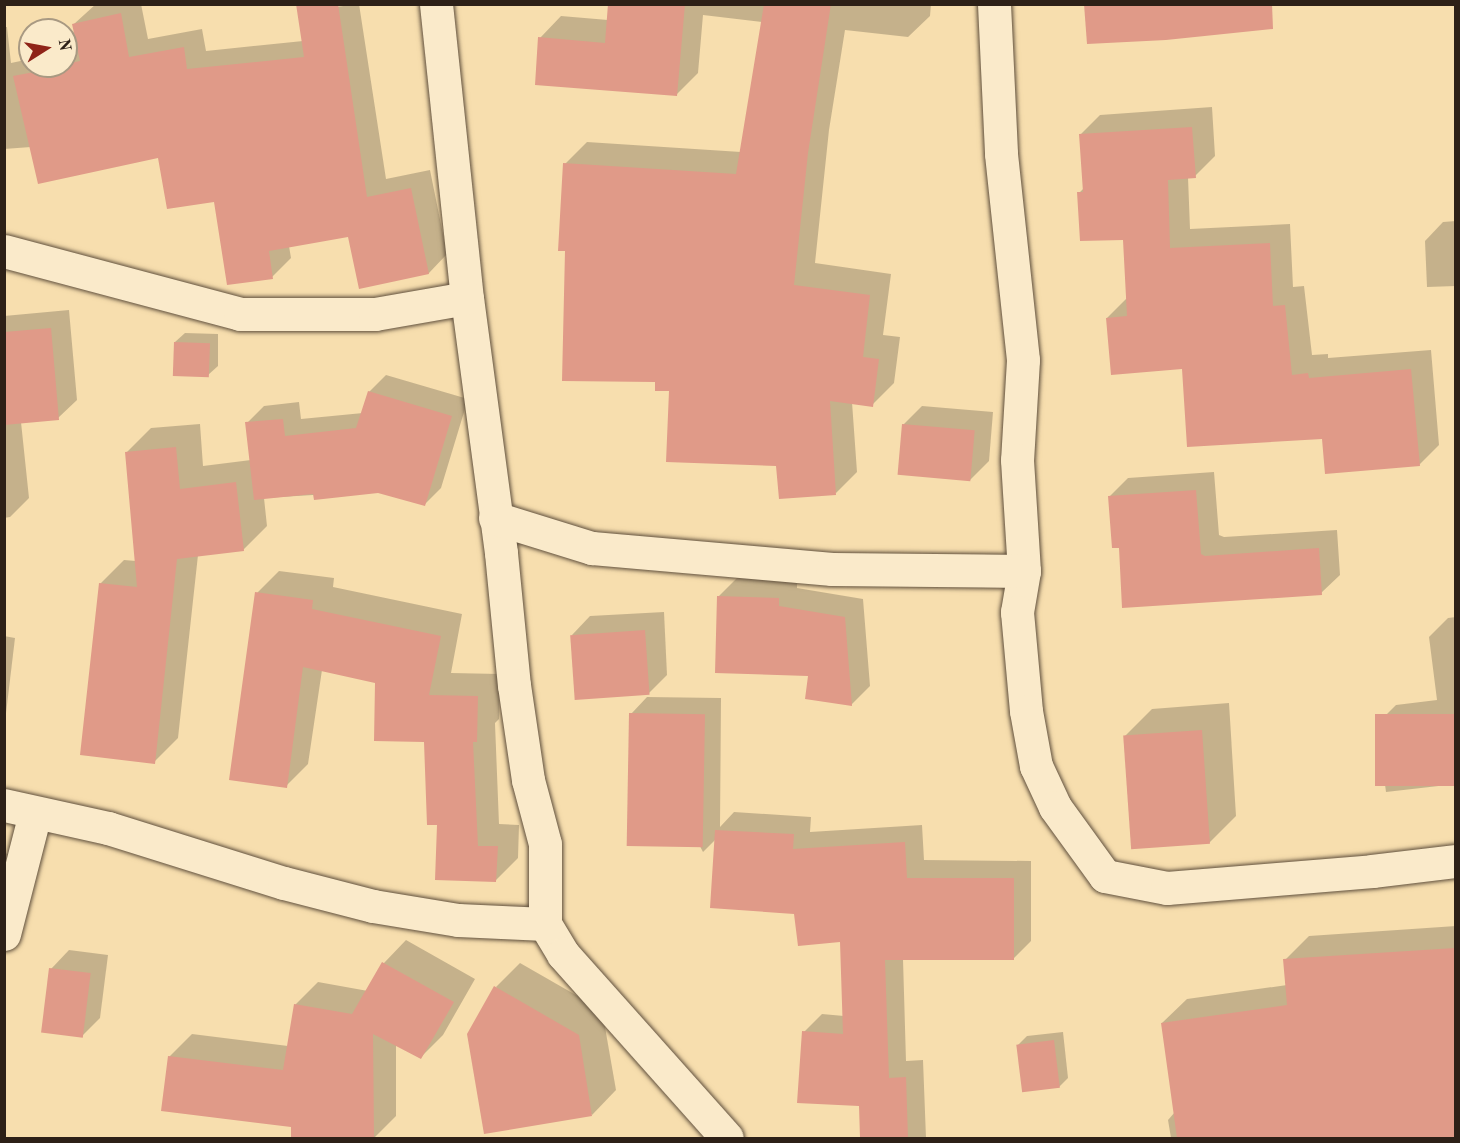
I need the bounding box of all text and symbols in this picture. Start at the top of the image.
north arrow [18,18,78,78]
text: N [55,37,73,52]

